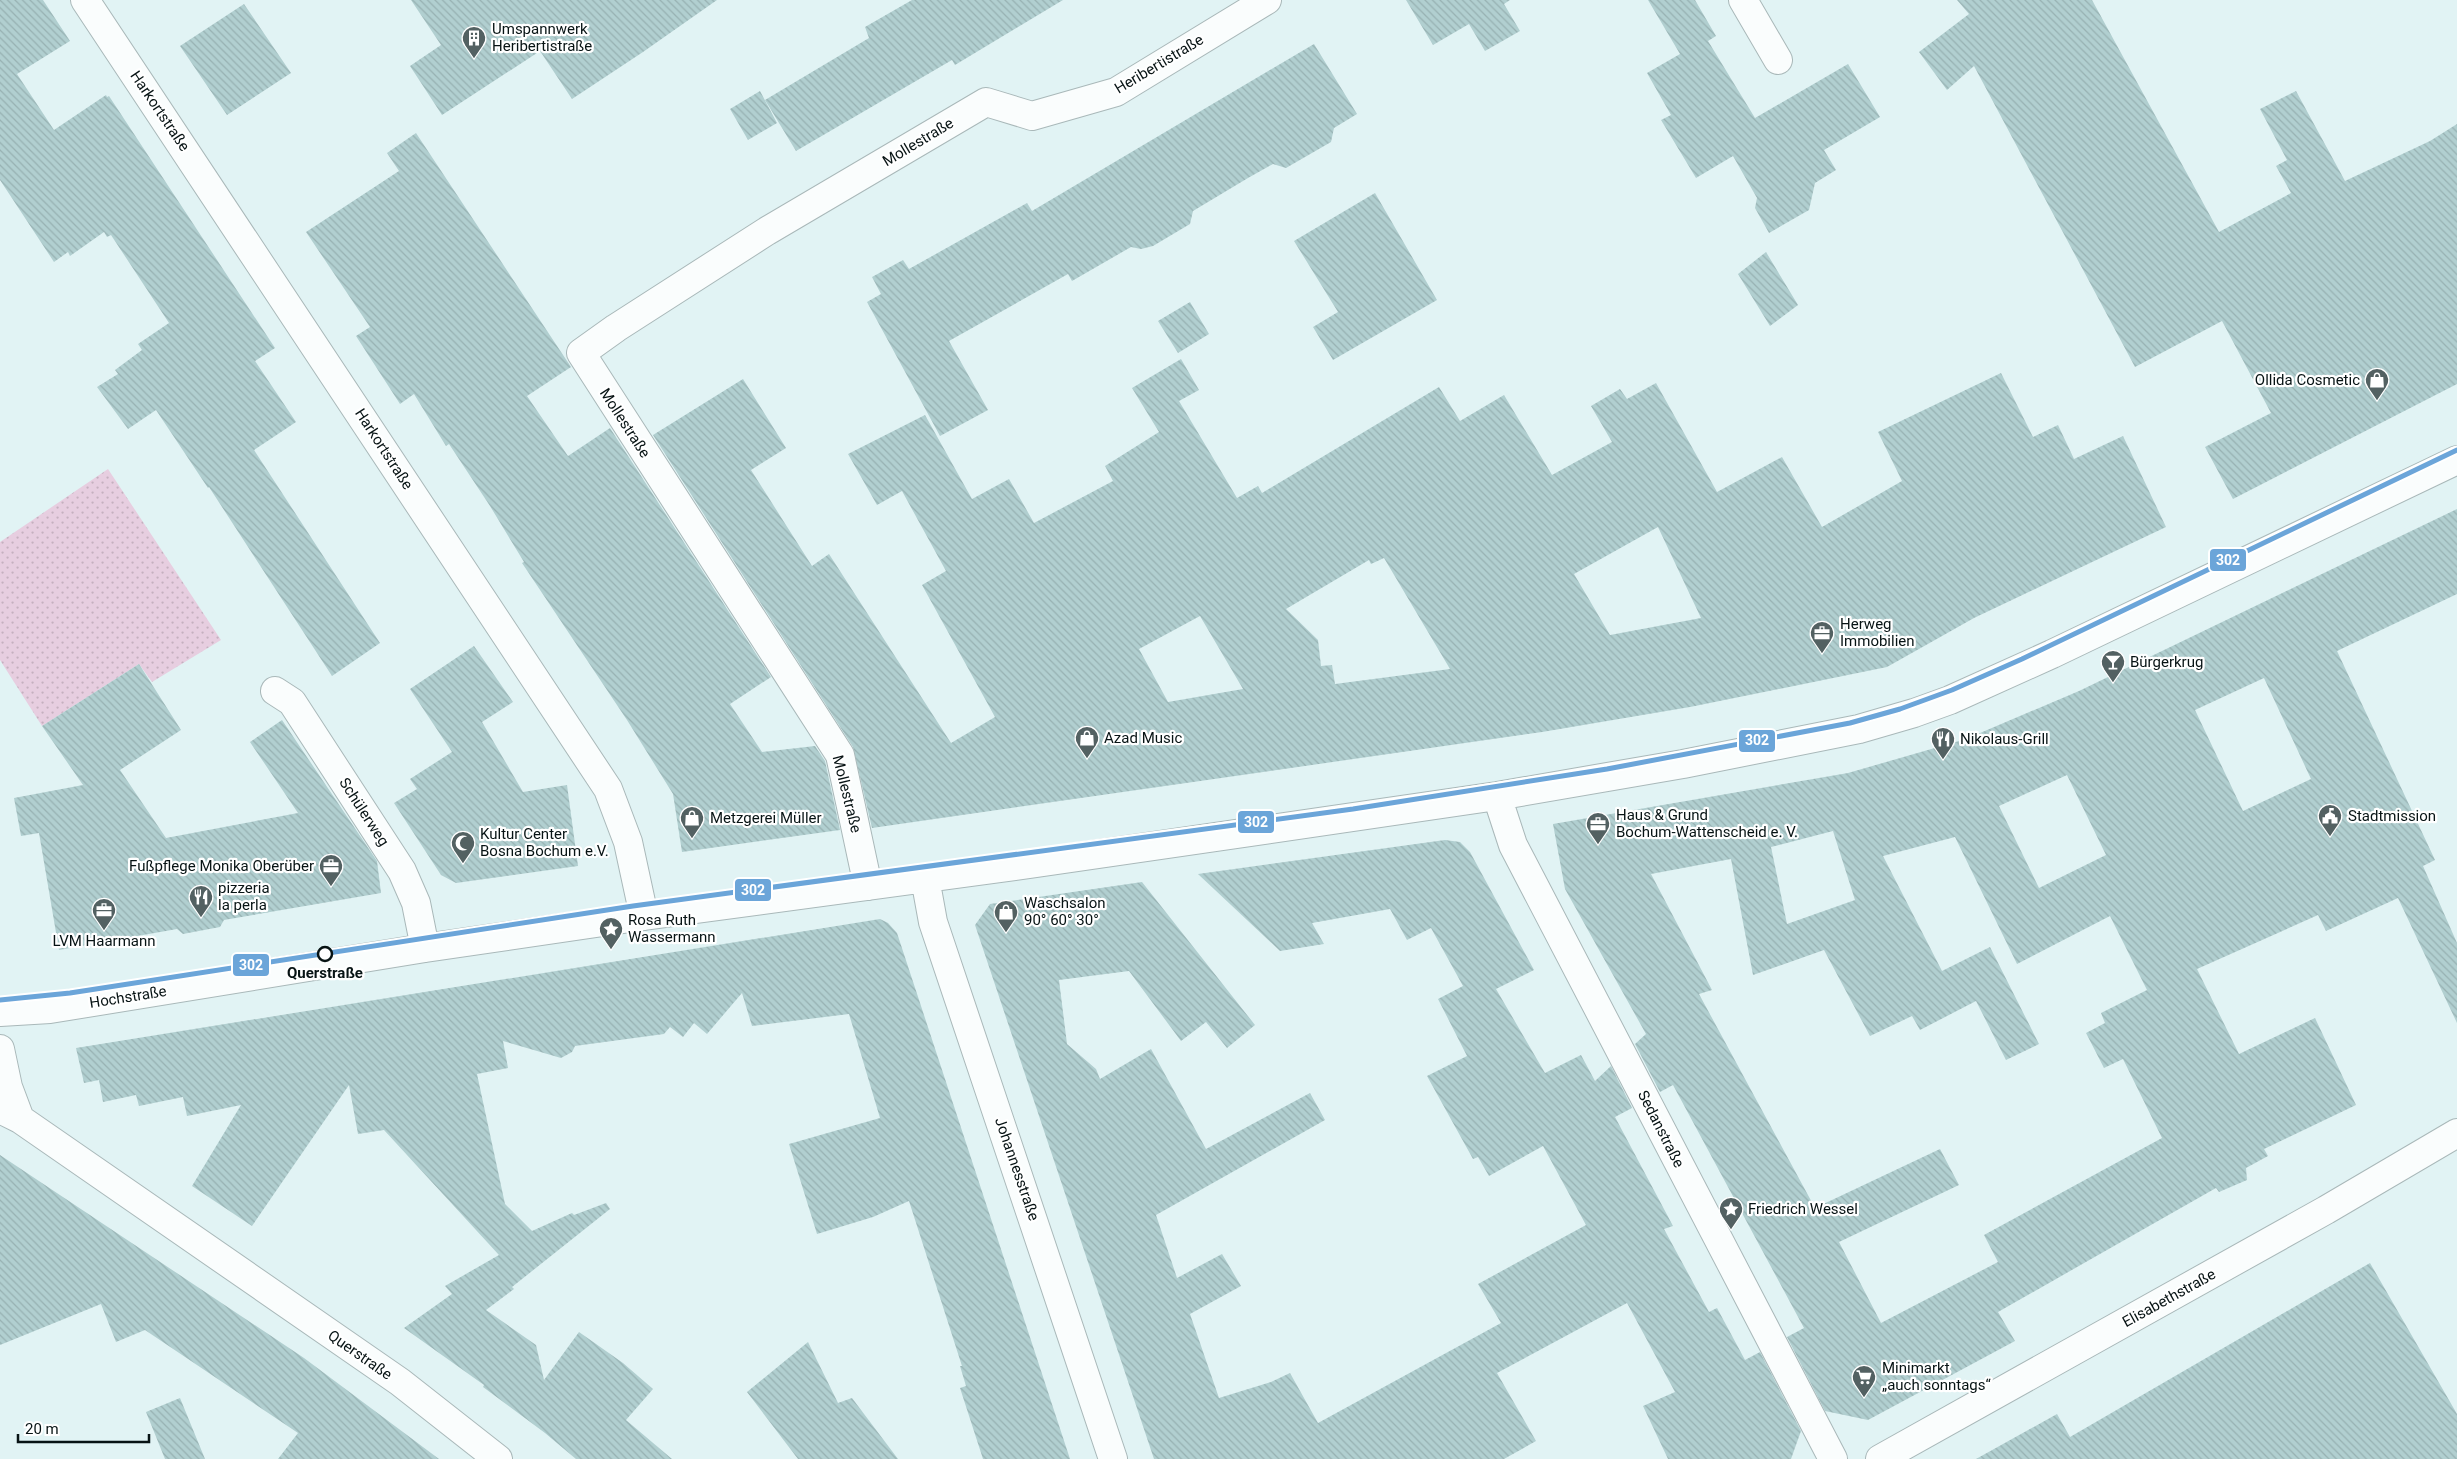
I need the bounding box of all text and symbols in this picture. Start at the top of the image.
place label: Umspannwerk Heribertistraße [492,20,592,55]
building icon: Umspannwerk Heribertistraße [461,25,487,59]
street label: Heribertistraße [1111,30,1207,98]
street label: Harkortstraße [127,67,193,155]
street label: Mollestraße [879,114,957,170]
shop icon: Ollida Cosmetic [2364,367,2390,401]
place label: Ollida Cosmetic [2255,371,2360,389]
street label: Mollestraße [596,385,654,461]
street label: Harkortstraße [351,405,417,493]
line badge: 302 [2209,548,2247,572]
text: 302 [2216,552,2240,568]
place label: Herweg Immobilien [1840,615,1915,650]
office icon: Herweg Immobilien [1809,620,1835,654]
bar icon: Bürgerkrug [2100,649,2126,683]
place label: Bürgerkrug [2130,653,2203,671]
shop icon: Azad Music [1074,725,1100,759]
restaurant icon: Nikolaus-Grill [1930,726,1956,760]
place label: Azad Music [1104,729,1182,747]
line badge: 302 [1738,729,1776,753]
place label: Nikolaus-Grill [1960,730,2049,748]
text: 302 [1745,732,1769,748]
street label: Mollestraße [829,753,865,835]
street label: Schülerweg [335,774,393,850]
public building icon: Stadtmission [2317,803,2343,837]
shop icon: Metzgerei Müller [679,805,705,839]
place label: Haus & Grund Bochum-Wattenscheid e. V. [1616,806,1798,841]
place label: Stadtmission [2348,807,2436,825]
place label: Metzgerei Müller [710,809,822,827]
line badge: 302 [1237,810,1275,834]
office icon: Haus & Grund Bochum-Wattenscheid e. V. [1585,811,1611,845]
text: 302 [1244,814,1268,830]
place label: Kultur Center Bosna Bochum e.V. [480,825,609,860]
mosque icon: Kultur Center Bosna Bochum e.V. [450,830,476,864]
office icon: Fußpflege Monika Oberüber [318,853,344,887]
place label: Fußpflege Monika Oberüber [129,857,314,875]
line badge: 302 [734,878,772,902]
place label: pizzeria la perla [218,879,270,914]
text: 302 [741,882,765,898]
restaurant icon: pizzeria la perla [188,884,214,918]
place label: Waschsalon 90° 60° 30° [1024,894,1105,929]
office icon: LVM Haarmann [91,897,117,931]
shop icon: Waschsalon 90° 60° 30° [993,899,1019,933]
place label: Rosa Ruth Wassermann [628,911,716,946]
place icon: Rosa Ruth Wassermann [598,916,624,950]
place label: LVM Haarmann [52,932,156,950]
marker: Querstraße [317,946,333,962]
line badge: 302 [232,953,270,977]
text: 302 [239,957,263,973]
place label: Querstraße [287,964,363,982]
street label: Hochstraße [88,982,168,1012]
street label: Sedanstraße [1634,1087,1688,1171]
street label: Johannesstraße [991,1115,1043,1223]
place icon: Friedrich Wessel [1718,1196,1744,1230]
place label: Friedrich Wessel [1748,1200,1858,1218]
street label: Elisabethstraße [2119,1265,2219,1331]
street label: Querstraße [324,1326,396,1384]
place label: Minimarkt „auch sonntags“ [1882,1359,1992,1394]
supermarket icon: Minimarkt „auch sonntags“ [1851,1364,1877,1398]
scale bar [18,1412,149,1444]
text: 20 m [25,1420,59,1438]

